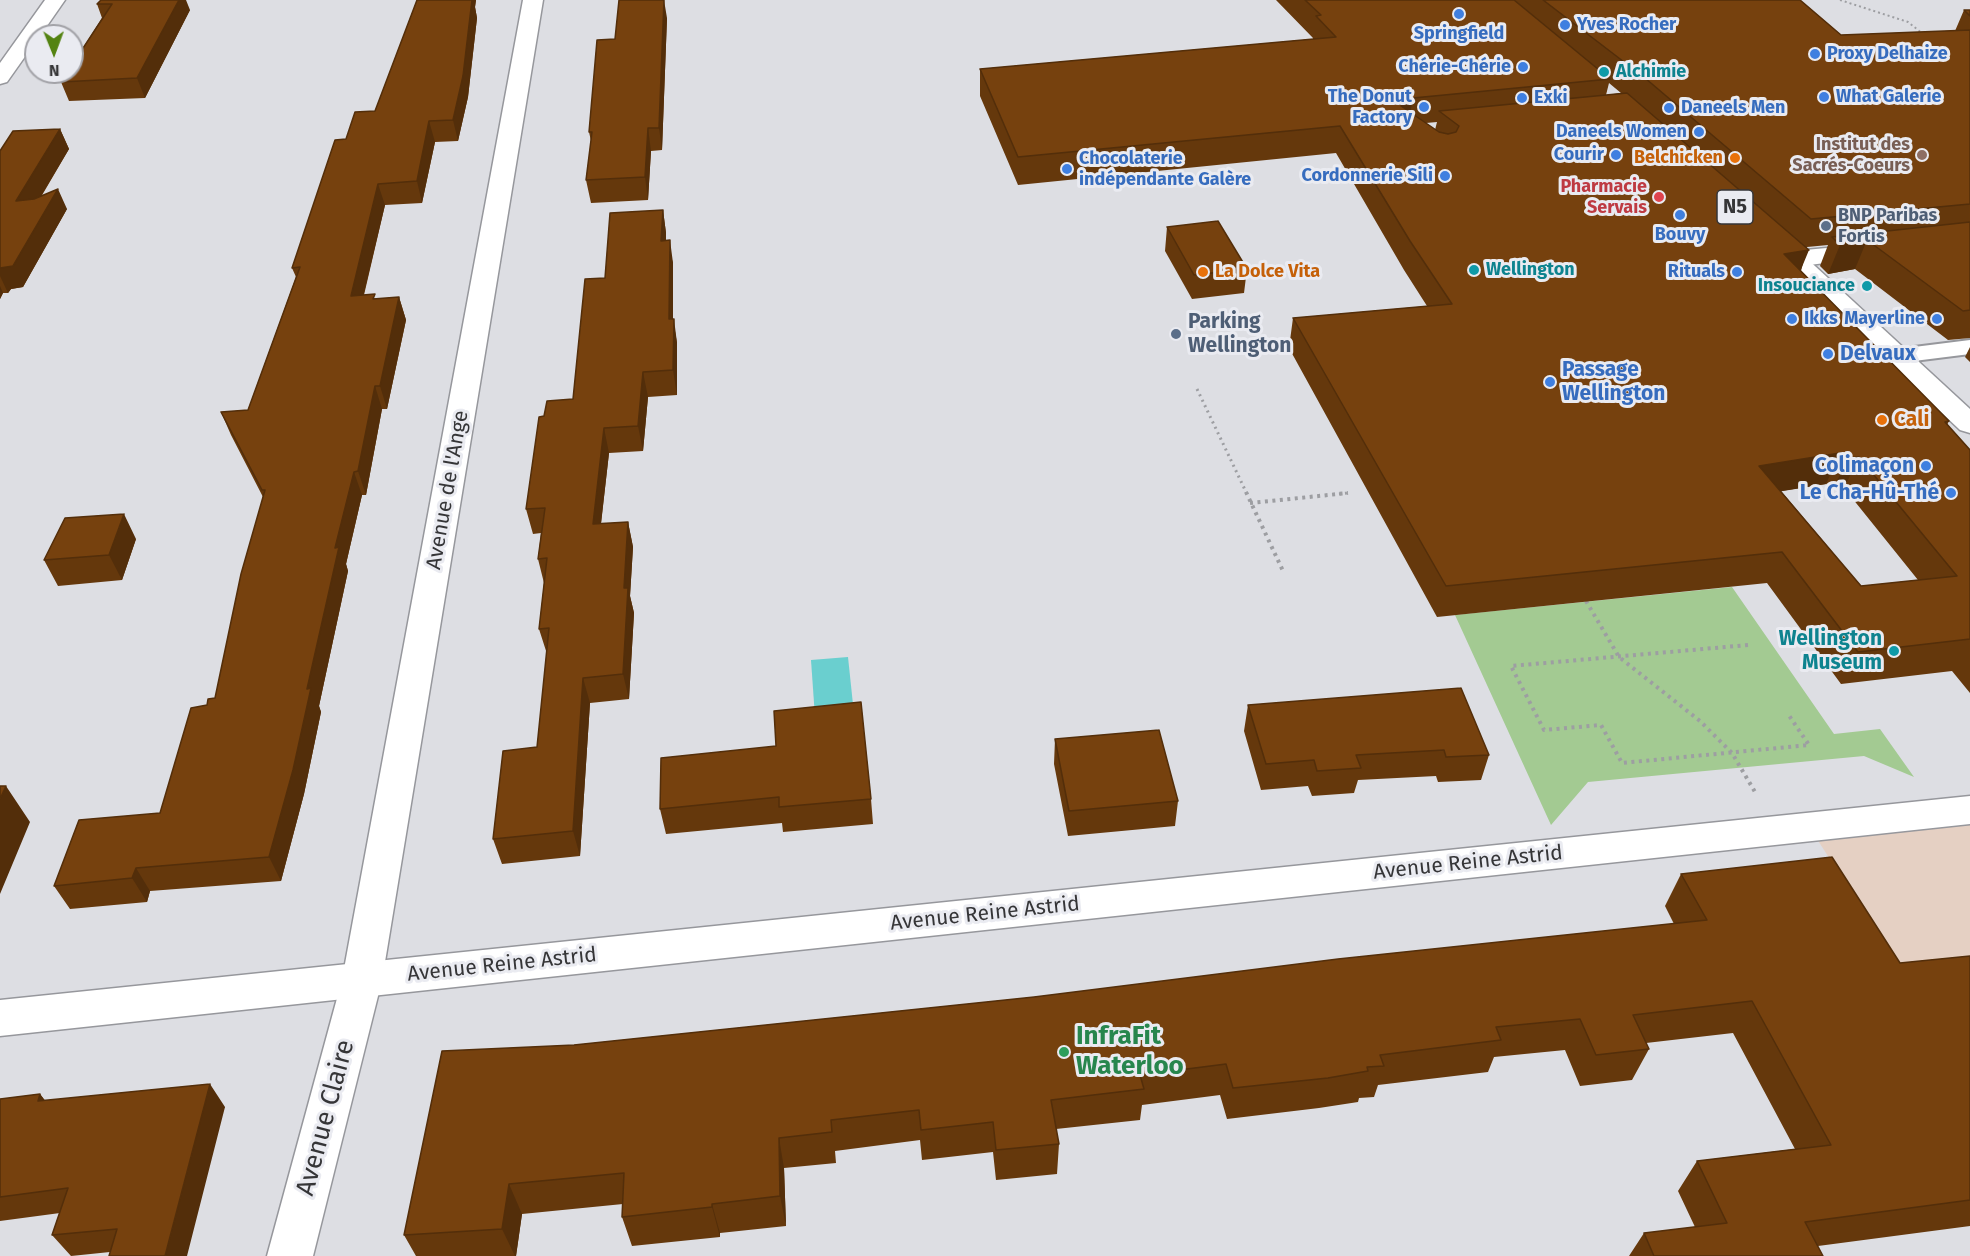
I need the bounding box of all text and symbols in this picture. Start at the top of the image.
marker: Springfield [1452,7,1466,21]
place label: Yves Rocher [1577,14,1676,36]
marker: Yves Rocher [1558,18,1572,32]
place label: Springfield [1414,23,1504,45]
north arrow [24,24,84,84]
place label: Proxy Delhaize [1827,43,1948,65]
marker: Proxy Delhaize [1808,47,1822,61]
place label: Chérie-Chérie [1398,56,1511,78]
marker: Chérie-Chérie [1516,60,1530,74]
text: N [49,61,60,80]
place label: Alchimie [1616,61,1686,83]
marker: Alchimie [1597,65,1611,79]
place label: The Donut Factory [1328,86,1412,128]
place label: What Galerie [1836,86,1941,108]
place label: Exki [1534,87,1568,109]
marker: What Galerie [1817,90,1831,104]
marker: Exki [1515,91,1529,105]
place label: Daneels Men [1681,97,1785,119]
marker: The Donut Factory [1417,100,1431,114]
marker: Daneels Men [1662,101,1676,115]
place label: Daneels Women [1556,121,1687,143]
marker: Daneels Women [1692,125,1706,139]
place label: Institut des Sacrés-Coeurs [1792,134,1910,176]
place label: Courir [1554,144,1604,166]
place label: Belchicken [1634,147,1723,169]
place label: Chocolaterie indépendante Galère [1079,148,1251,190]
marker: Courir [1609,148,1623,162]
marker: Institut des Sacrés-Coeurs [1915,148,1929,162]
marker: Belchicken [1728,151,1742,165]
marker: Chocolaterie indépendante Galère [1060,162,1074,176]
place label: Cordonnerie Sili [1302,165,1433,187]
marker: Cordonnerie Sili [1438,169,1452,183]
place label: Pharmacie Servais [1560,176,1647,219]
marker: Pharmacie Servais [1652,190,1666,204]
road number: N5 [1717,190,1753,224]
place label: BNP Paribas Fortis [1838,205,1937,248]
marker: Bouvy [1673,208,1687,222]
marker: BNP Paribas Fortis [1819,219,1833,233]
place label: Bouvy [1655,224,1705,246]
place label: Wellington [1486,259,1575,281]
place label: La Dolce Vita [1215,261,1320,283]
place label: Rituals [1668,261,1725,283]
marker: Wellington [1467,263,1481,277]
marker: La Dolce Vita [1196,265,1210,279]
marker: Rituals [1730,265,1744,279]
place label: Insouciance [1758,275,1855,297]
marker: Insouciance [1860,279,1874,293]
place label: Ikks [1804,308,1838,330]
place label: Mayerline [1844,308,1925,330]
place label: Parking Wellington [1188,309,1291,359]
marker: Ikks [1785,312,1799,326]
marker: Mayerline [1930,312,1944,326]
marker: Parking Wellington [1169,327,1183,341]
place label: Delvaux [1840,341,1916,367]
marker: Delvaux [1821,347,1835,361]
place label: Passage Wellington [1562,357,1665,407]
marker: Passage Wellington [1543,375,1557,389]
place label: Cali [1894,407,1929,433]
street label: Avenue de l'Ange [422,409,474,571]
marker: Cali [1875,413,1889,427]
place label: Colimaçon [1815,453,1914,479]
marker: Colimaçon [1919,459,1933,473]
place label: Le Cha-Hû-Thé [1800,480,1939,506]
marker: Le Cha-Hû-Thé [1944,486,1958,500]
place label: Wellington Museum [1779,626,1882,676]
marker: Wellington Museum [1887,644,1901,658]
street label: Avenue Reine Astrid [1372,841,1564,885]
street label: Avenue Reine Astrid [889,892,1081,936]
street label: Avenue Reine Astrid [406,943,598,987]
place label: InfraFit Waterloo [1076,1021,1184,1082]
street label: Avenue Claire [290,1037,362,1199]
marker: InfraFit Waterloo [1057,1045,1071,1059]

